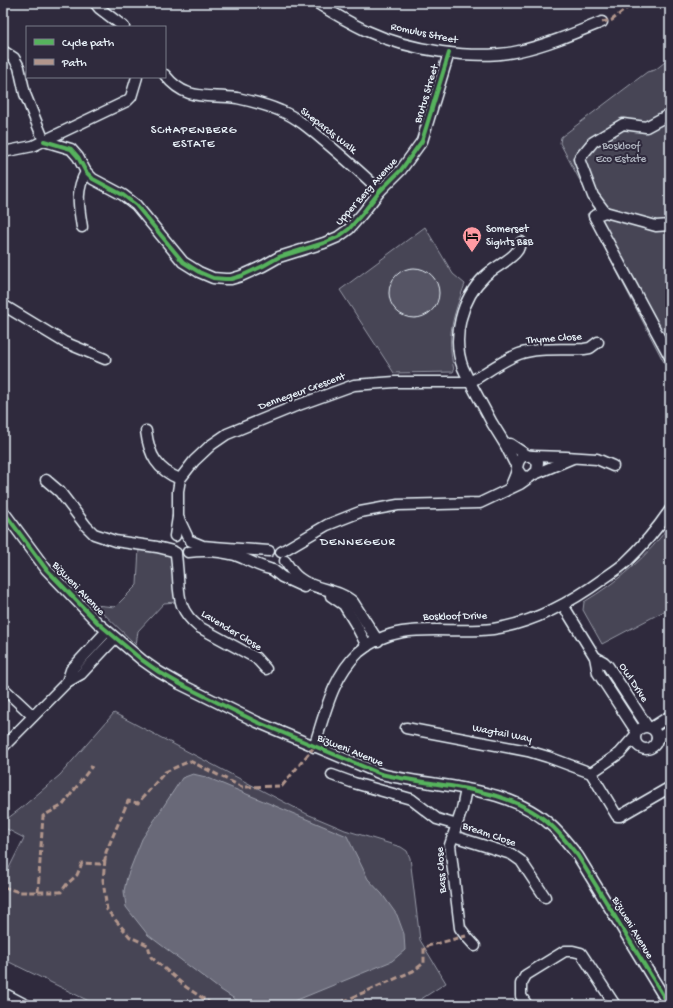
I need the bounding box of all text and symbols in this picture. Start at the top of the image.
street label: Romulus Street [389,21,460,47]
legend [26,26,166,78]
text: Cycle path [62,37,115,51]
text: Path [61,57,87,71]
street label: Brutus Street [412,62,442,126]
street label: Shepards Walk [298,105,359,157]
district label: SCHAPENBERG ESTATE [151,124,237,152]
park label: Boskloof Eco Estate [596,140,647,166]
street label: Upper Berg Avenue [334,156,401,228]
place label: Somerset Sights B&B [486,224,533,249]
hotel icon: Somerset Sights B&B [461,225,483,253]
street label: Thyme Close [525,331,582,347]
street label: Dennegeur Crescent [256,370,348,414]
district label: DENNEGEUR [319,536,396,550]
street label: Bizweni Avenue [49,559,107,619]
street label: Lavender Close [199,608,264,654]
street label: Boskloof Drive [422,609,487,624]
street label: Owl Drive [616,661,650,705]
street label: Wagtail Way [471,722,533,746]
street label: Bizweni Avenue [314,732,385,770]
street label: Bream Close [460,820,518,850]
street label: Bass Close [434,846,450,894]
street label: Bizweni Avenue [608,894,655,962]

